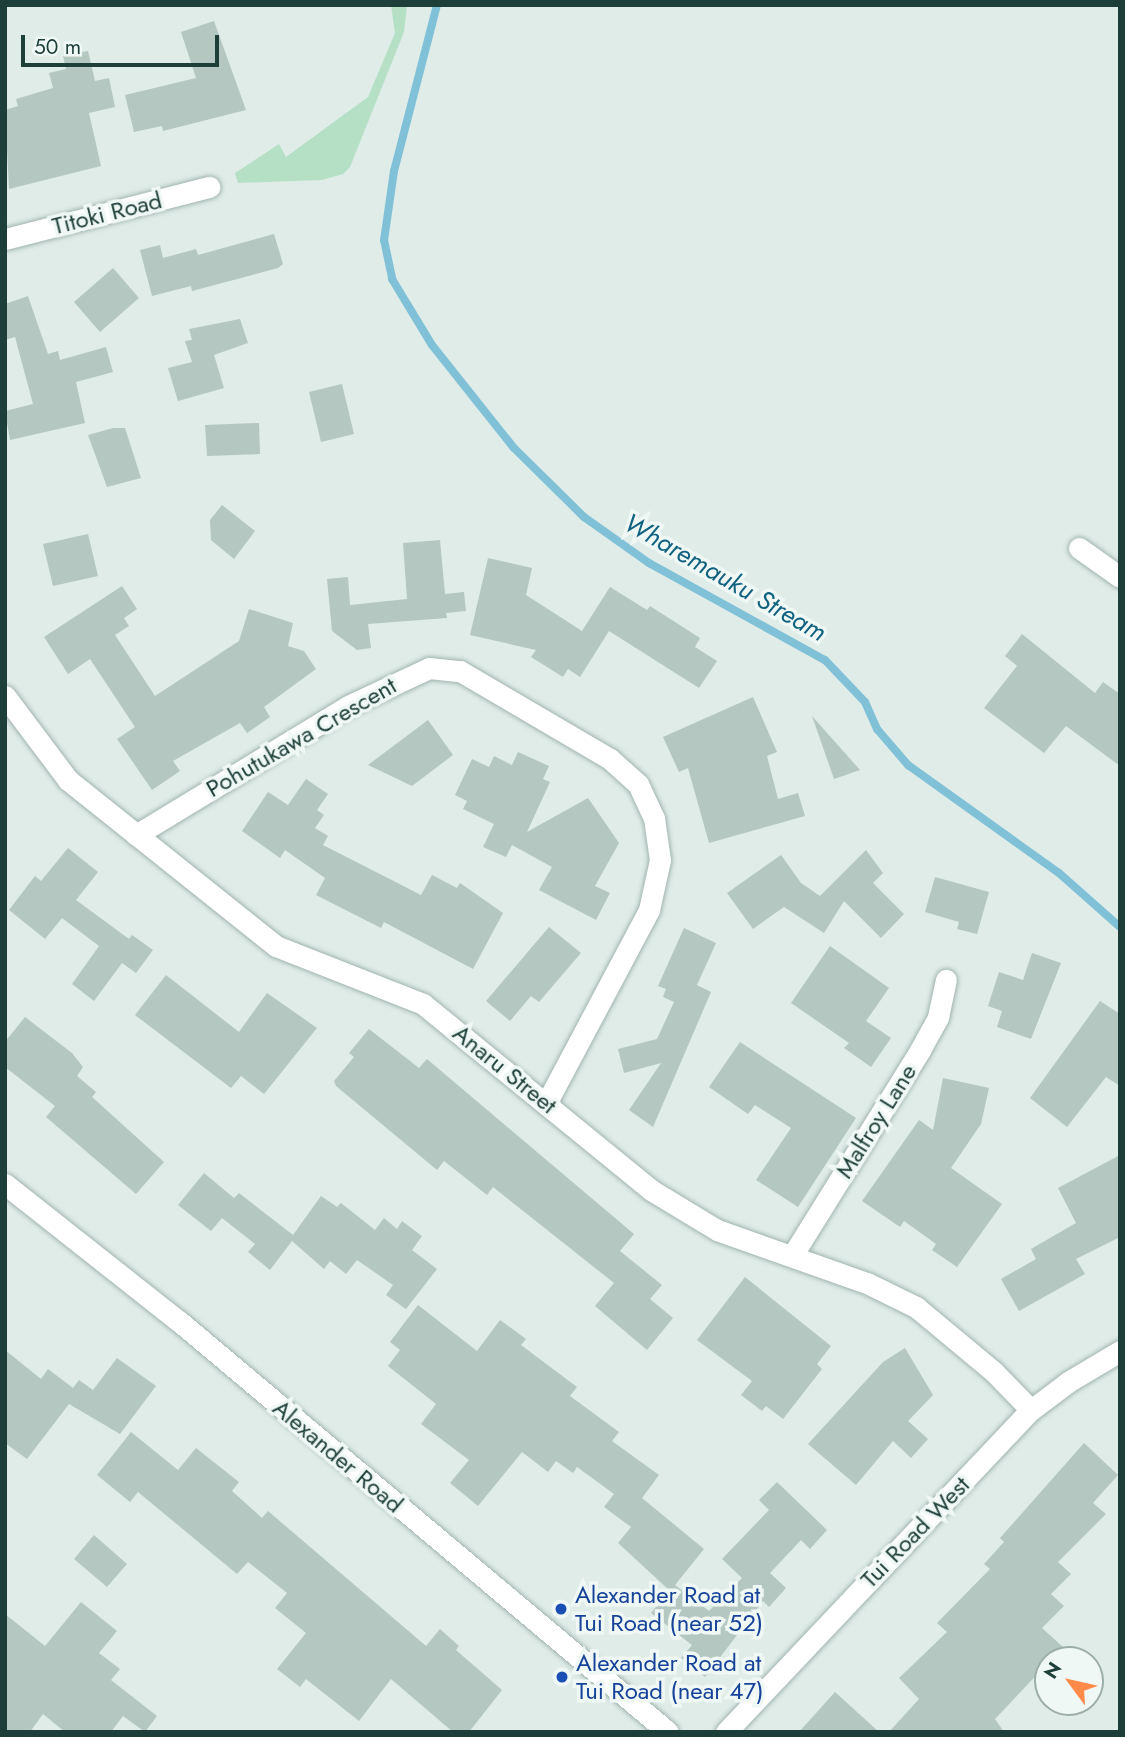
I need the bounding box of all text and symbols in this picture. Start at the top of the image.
scale bar [24,21,222,65]
text: 50 m [34,32,81,62]
street label: Titoki Road [49,185,165,241]
water label: Wharemauku Stream [618,507,832,649]
street label: Pohutukawa Crescent [201,671,401,803]
street label: Anaru Street [447,1018,563,1120]
street label: Malfroy Lane [830,1059,922,1183]
street label: Alexander Road [267,1393,409,1519]
street label: Tui Road West [855,1470,975,1594]
place label: Alexander Road at Tui Road (near 52) [575,1581,763,1637]
marker: Alexander Road at Tui Road (near 52) [553,1601,569,1617]
north arrow [1034,1646,1104,1716]
place label: Alexander Road at Tui Road (near 47) [576,1649,764,1705]
text: N [1037,1657,1068,1684]
marker: Alexander Road at Tui Road (near 47) [554,1669,570,1685]

